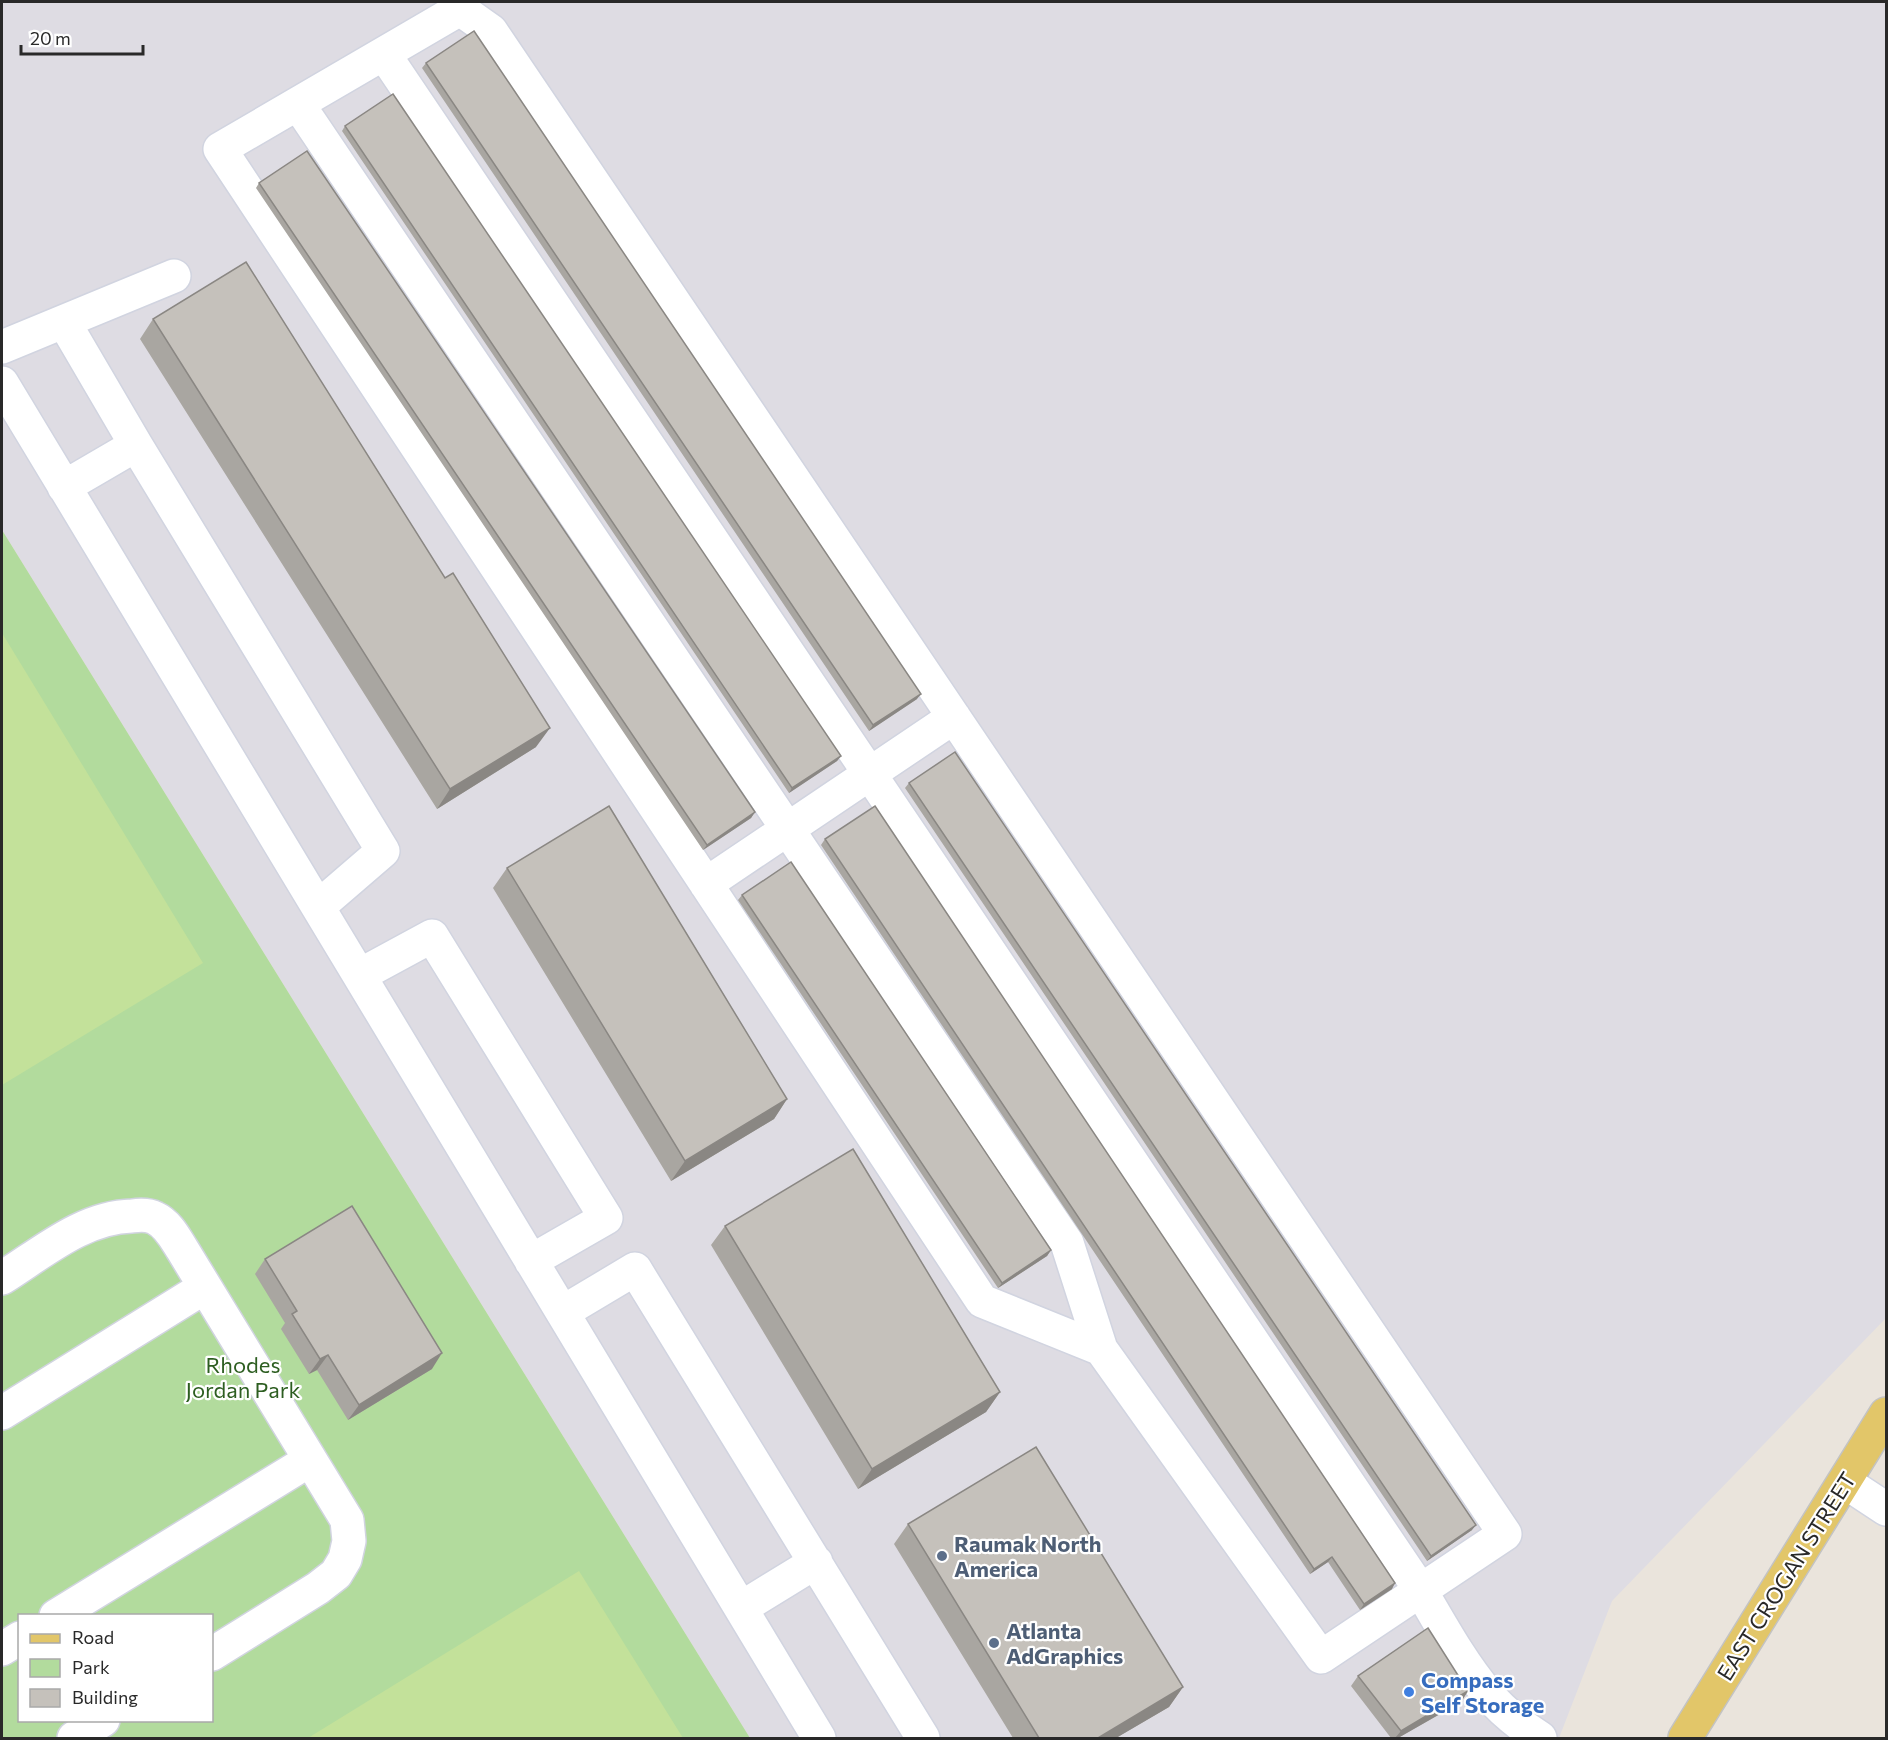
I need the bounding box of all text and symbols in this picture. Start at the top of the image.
scale bar [21,18,142,56]
text: 20 m [30,27,71,49]
park label: Rhodes Jordan Park [185,1351,301,1403]
street label: EAST CROGAN STREET [1711,1467,1861,1685]
place label: Raumak North America [954,1530,1102,1582]
marker: Raumak North America [935,1549,949,1563]
legend [18,1614,213,1722]
place label: Atlanta AdGraphics [1006,1617,1123,1669]
text: Road [72,1626,114,1648]
marker: Atlanta AdGraphics [987,1636,1001,1650]
text: Park [72,1656,110,1678]
place label: Compass Self Storage [1421,1666,1544,1718]
marker: Compass Self Storage [1402,1685,1416,1699]
text: Building [72,1686,138,1708]

